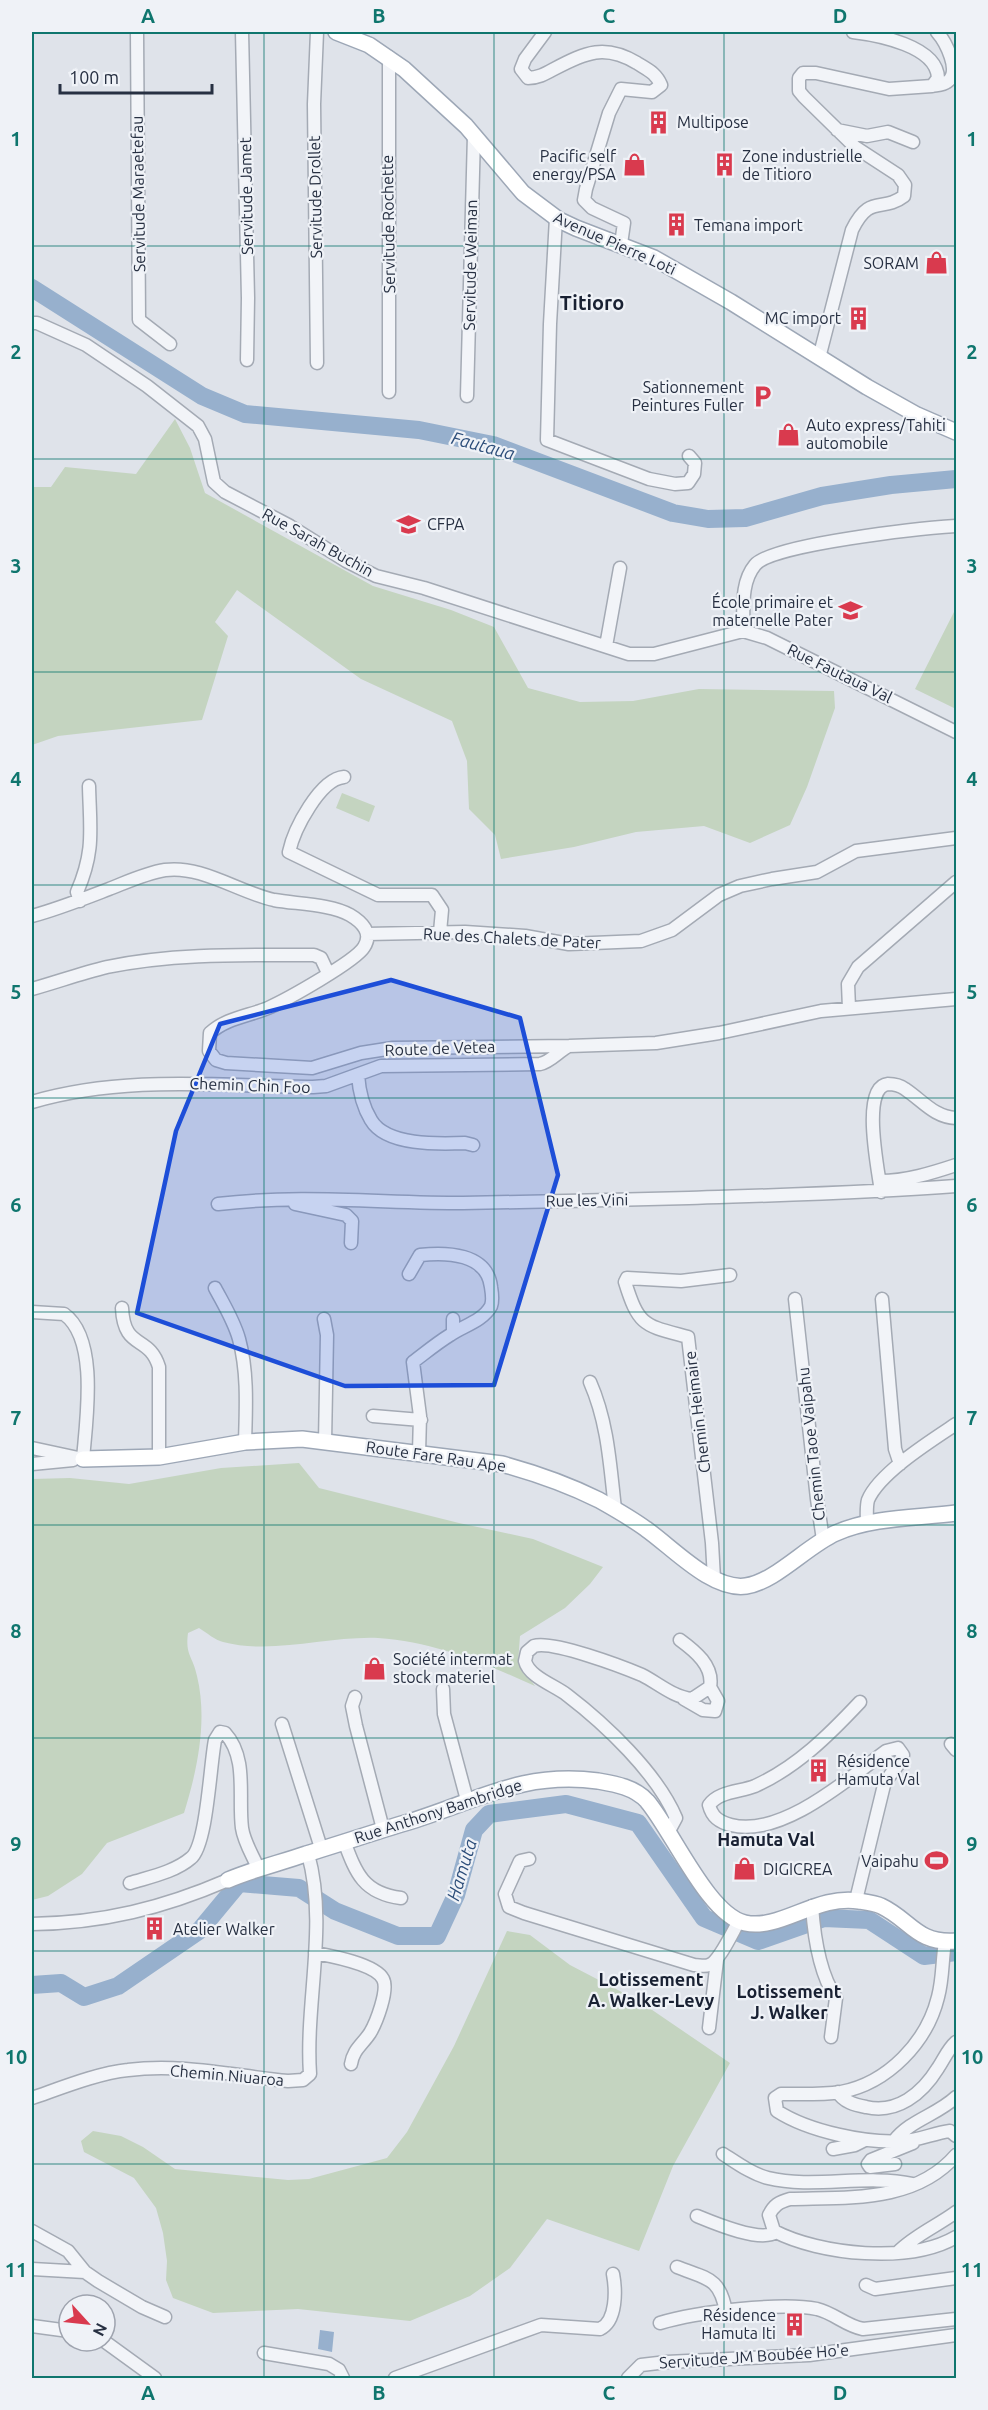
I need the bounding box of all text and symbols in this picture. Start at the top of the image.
text: A [141,4,155,27]
text: B [372,4,386,27]
text: C [603,4,616,27]
text: D [833,4,847,27]
scale bar [60,57,212,95]
text: 100 m [69,67,119,87]
building icon: Multipose [646,109,672,135]
place label: Multipose [677,113,749,131]
street label: Servitude Maraetefau [128,116,148,272]
text: 1 [10,127,22,150]
text: 1 [966,127,978,150]
street label: Servitude Drollet [305,135,325,259]
street label: Servitude Jamet [236,136,256,255]
place label: Pacific self energy/PSA [532,147,617,183]
place label: Zone industrielle de Titioro [742,147,863,183]
shop icon: Pacific self energy/PSA [621,152,647,178]
building icon: Zone industrielle de Titioro [711,152,737,178]
street label: Servitude Rochette [378,155,398,293]
street label: Servitude Weiman [460,199,480,331]
street label: Avenue Pierre Loti [551,208,679,278]
building icon: Temana import [663,212,689,238]
place label: Temana import [694,216,803,234]
shop icon: SORAM [924,250,950,276]
place label: SORAM [863,254,919,272]
district label: Titioro [560,291,624,314]
building icon: MC import [846,305,872,331]
place label: MC import [765,309,842,327]
text: 2 [10,340,22,363]
text: 2 [966,340,978,363]
place label: Sationnement Peintures Fuller [631,378,745,414]
parking icon: Sationnement Peintures Fuller [749,383,775,409]
place label: Auto express/Tahiti automobile [806,416,946,452]
shop icon: Auto express/Tahiti automobile [775,421,801,447]
water label: Fautaua [449,427,517,463]
street label: Rue Sarah Buchin [259,504,377,580]
school or university icon: CFPA [396,511,422,537]
place label: CFPA [427,515,465,533]
text: 3 [10,554,22,577]
text: 3 [966,554,978,577]
place label: École primaire et maternelle Pater [712,591,834,629]
school or university icon: École primaire et maternelle Pater [838,598,864,624]
street label: Rue Fautaua Val [785,640,895,706]
text: 4 [10,767,22,790]
text: 4 [966,767,978,790]
street label: Rue des Chalets de Pater [423,924,601,952]
text: 5 [10,980,22,1003]
text: 5 [966,980,978,1003]
street label: Route de Vetea [384,1037,496,1059]
street label: Chemin Chin Foo [189,1074,311,1096]
street label: Rue les Vini [545,1190,629,1210]
text: 6 [10,1193,22,1216]
text: 6 [966,1193,978,1216]
street label: Chemin Heimaire [681,1350,713,1474]
street label: Chemin Taoe Vaipahu [794,1366,828,1522]
text: 7 [10,1406,22,1429]
text: 7 [966,1406,978,1429]
street label: Route Fare Rau Ape [365,1437,507,1475]
text: 8 [10,1619,22,1642]
text: 8 [966,1619,978,1642]
place label: Société intermat stock materiel [393,1650,513,1686]
shop icon: Société intermat stock materiel [362,1655,388,1681]
place label: Résidence Hamuta Val [837,1752,920,1788]
building icon: Résidence Hamuta Val [806,1757,832,1783]
street label: Rue Anthony Bambridge [352,1775,524,1847]
district label: Hamuta Val [717,1829,815,1849]
text: 9 [10,1832,22,1855]
text: 9 [966,1832,978,1855]
water label: Hamuta [442,1836,480,1903]
sports icon: Vaipahu [924,1848,950,1874]
place label: Vaipahu [861,1852,919,1870]
shop icon: DIGICREA [732,1856,758,1882]
place label: DIGICREA [763,1860,833,1878]
building icon: Atelier Walker [142,1916,168,1942]
place label: Atelier Walker [173,1920,275,1938]
district label: Lotissement A. Walker-Levy [588,1969,715,2010]
district label: Lotissement J. Walker [736,1981,842,2022]
text: 10 [5,2045,27,2068]
text: 10 [961,2045,983,2068]
street label: Chemin Niuaroa [169,2061,285,2089]
text: 11 [5,2258,27,2281]
text: 11 [961,2258,983,2281]
north arrow [57,2293,117,2353]
place label: Résidence Hamuta Iti [701,2306,776,2342]
building icon: Résidence Hamuta Iti [781,2311,807,2337]
text: N [90,2320,111,2339]
street label: Servitude JM Boubée Ho'e [658,2340,850,2372]
text: A [141,2381,155,2404]
text: B [372,2381,386,2404]
text: C [603,2381,616,2404]
text: D [833,2381,847,2404]

